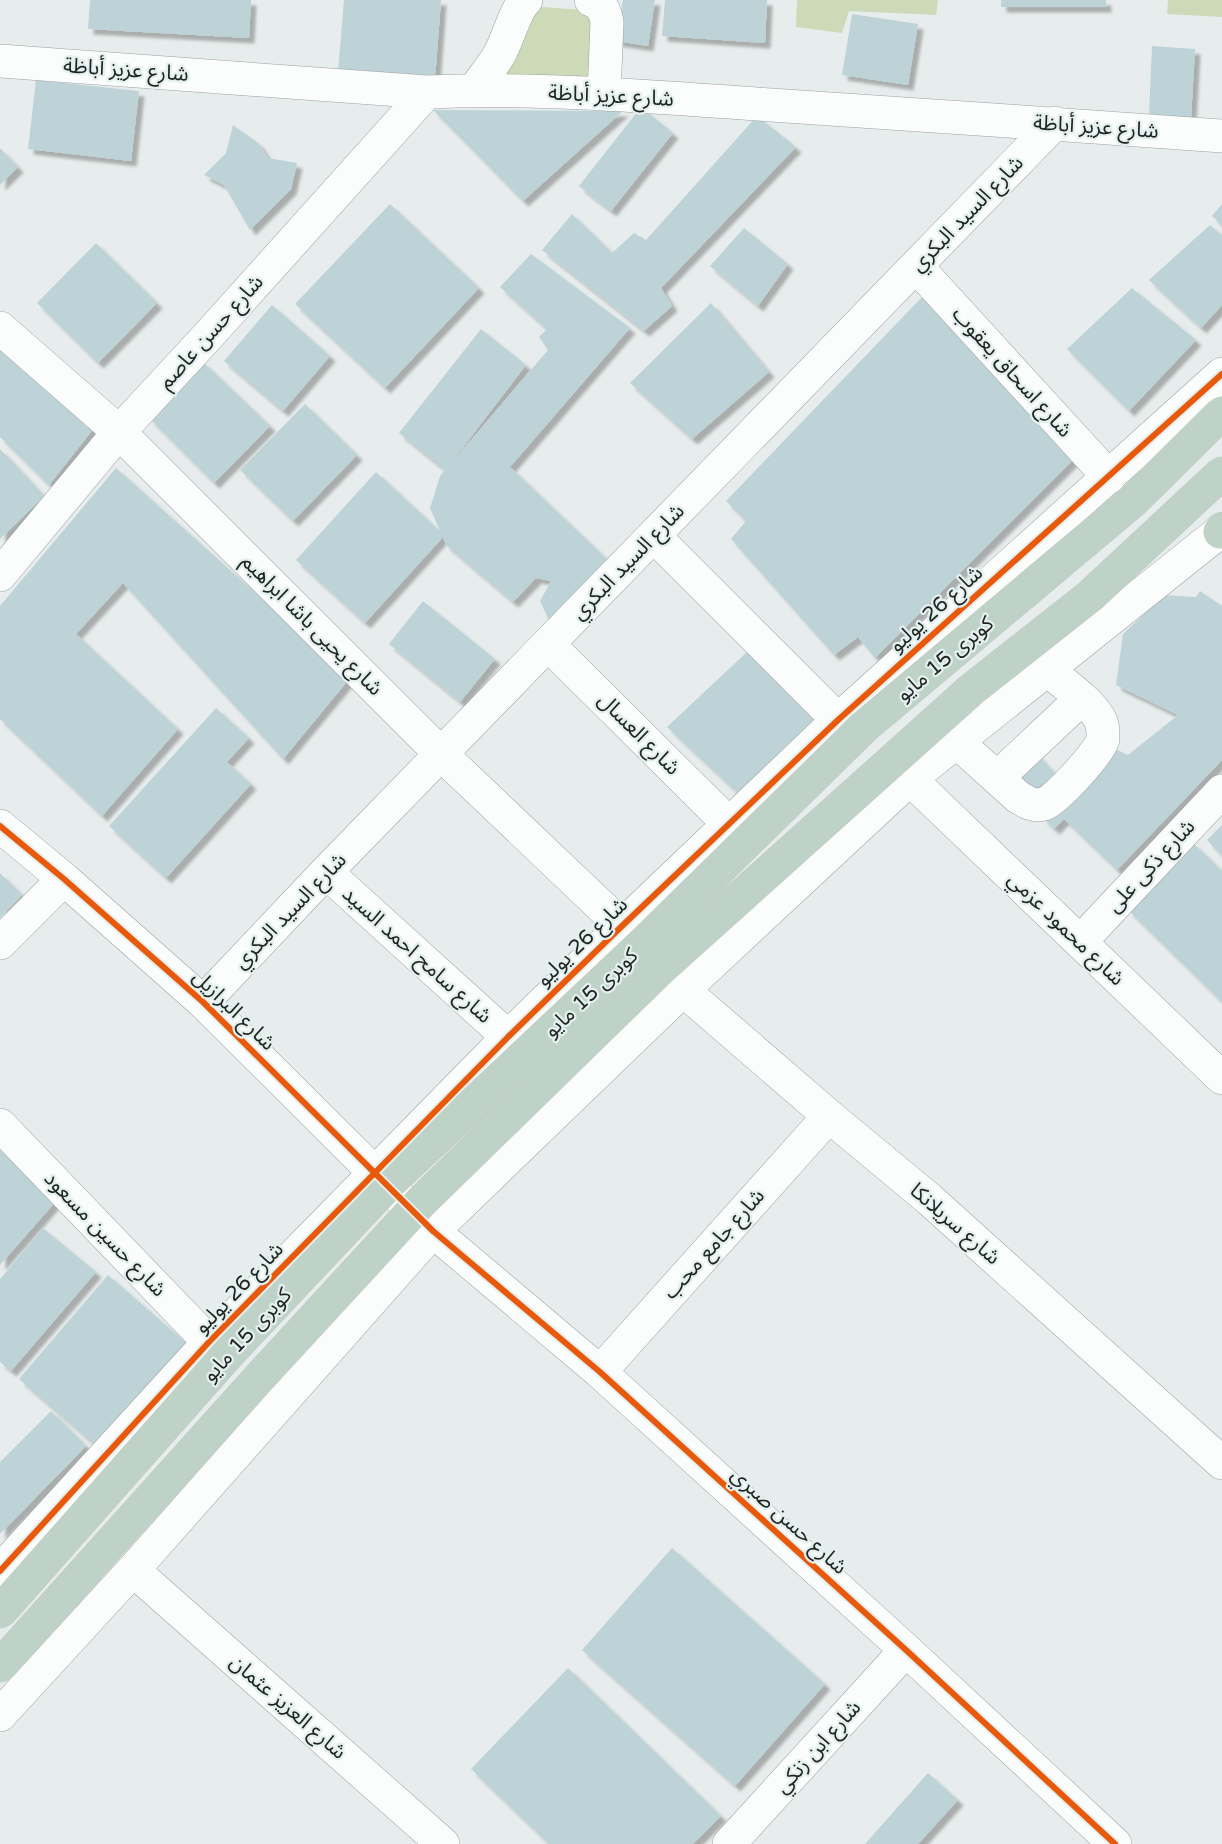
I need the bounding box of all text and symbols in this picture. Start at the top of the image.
street label: شارع عزيز أباظة [62,52,190,89]
street label: شارع عزيز أباظة [547,80,675,114]
street label: شارع عزيز أباظة [1032,109,1160,146]
street label: شارع السيد البكري [905,151,1031,279]
street label: شارع حسن عاصم [153,270,270,396]
street label: شارع اسحاق يعقوب [945,301,1077,444]
street label: شارع السيد البكري [566,499,692,627]
street label: شارع يحيى باشا ابراهيم [235,549,388,702]
street label: شارع 26 يوليو [884,560,989,659]
street label: كوبرى 15 مايو [891,611,999,707]
street label: شارع العسال [591,688,685,782]
street label: شارع ذكى على [1102,814,1202,919]
street label: شارع السيد البكري [228,848,354,976]
street label: شارع محمود عزمي [1000,867,1130,993]
street label: شارع سامح احمد السيد [336,881,497,1030]
street label: شارع 26 يوليو [531,892,634,993]
street label: كوبرى 15 مايو [539,943,643,1043]
street label: شارع البرازيل [186,964,281,1057]
street label: شارع حسين مسعود [37,1166,171,1303]
street label: شارع سريلانكا [903,1178,1005,1272]
street label: شارع جامع محب [658,1184,772,1306]
street label: شارع 26 يوليو [189,1237,290,1340]
street label: كوبرى 15 مايو [197,1283,297,1387]
street label: شارع حسن صبري [724,1462,852,1582]
street label: شارع العزيز عثمان [223,1649,352,1766]
street label: شارع ابن زنكي [770,1695,868,1801]

